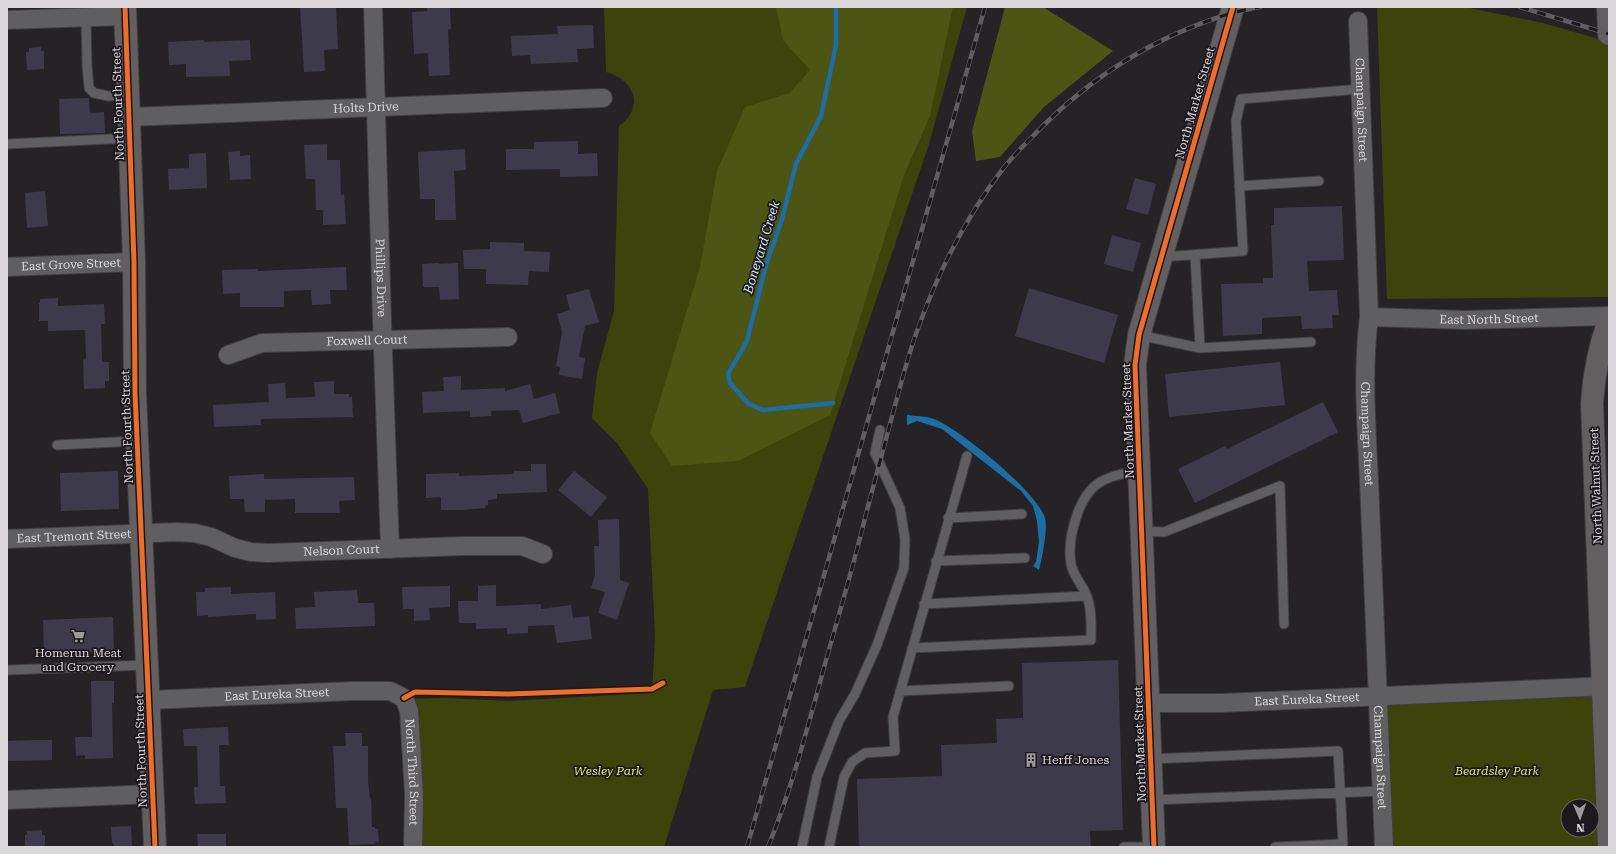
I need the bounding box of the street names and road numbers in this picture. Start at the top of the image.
street label: North Market Street [1172,45,1218,161]
street label: North Fourth Street [109,47,127,161]
street label: Champaign Street [1352,58,1370,163]
street label: Holts Drive [333,99,399,116]
street label: Phillips Drive [373,238,389,318]
street label: East Grove Street [21,256,122,273]
street label: East North Street [1439,311,1539,327]
street label: Foxwell Court [326,332,408,348]
street label: North Market Street [1119,362,1137,479]
street label: North Fourth Street [118,370,136,484]
street label: Champaign Street [1358,382,1376,487]
street label: North Walnut Street [1587,427,1605,544]
street label: East Tremont Street [16,527,132,546]
street label: Nelson Court [303,542,380,559]
street label: East Eureka Street [224,685,330,704]
street label: North Market Street [1131,685,1149,802]
street label: East Eureka Street [1254,690,1360,709]
street label: North Fourth Street [132,694,150,808]
street label: Champaign Street [1371,705,1389,810]
street label: North Third Street [402,718,421,826]

